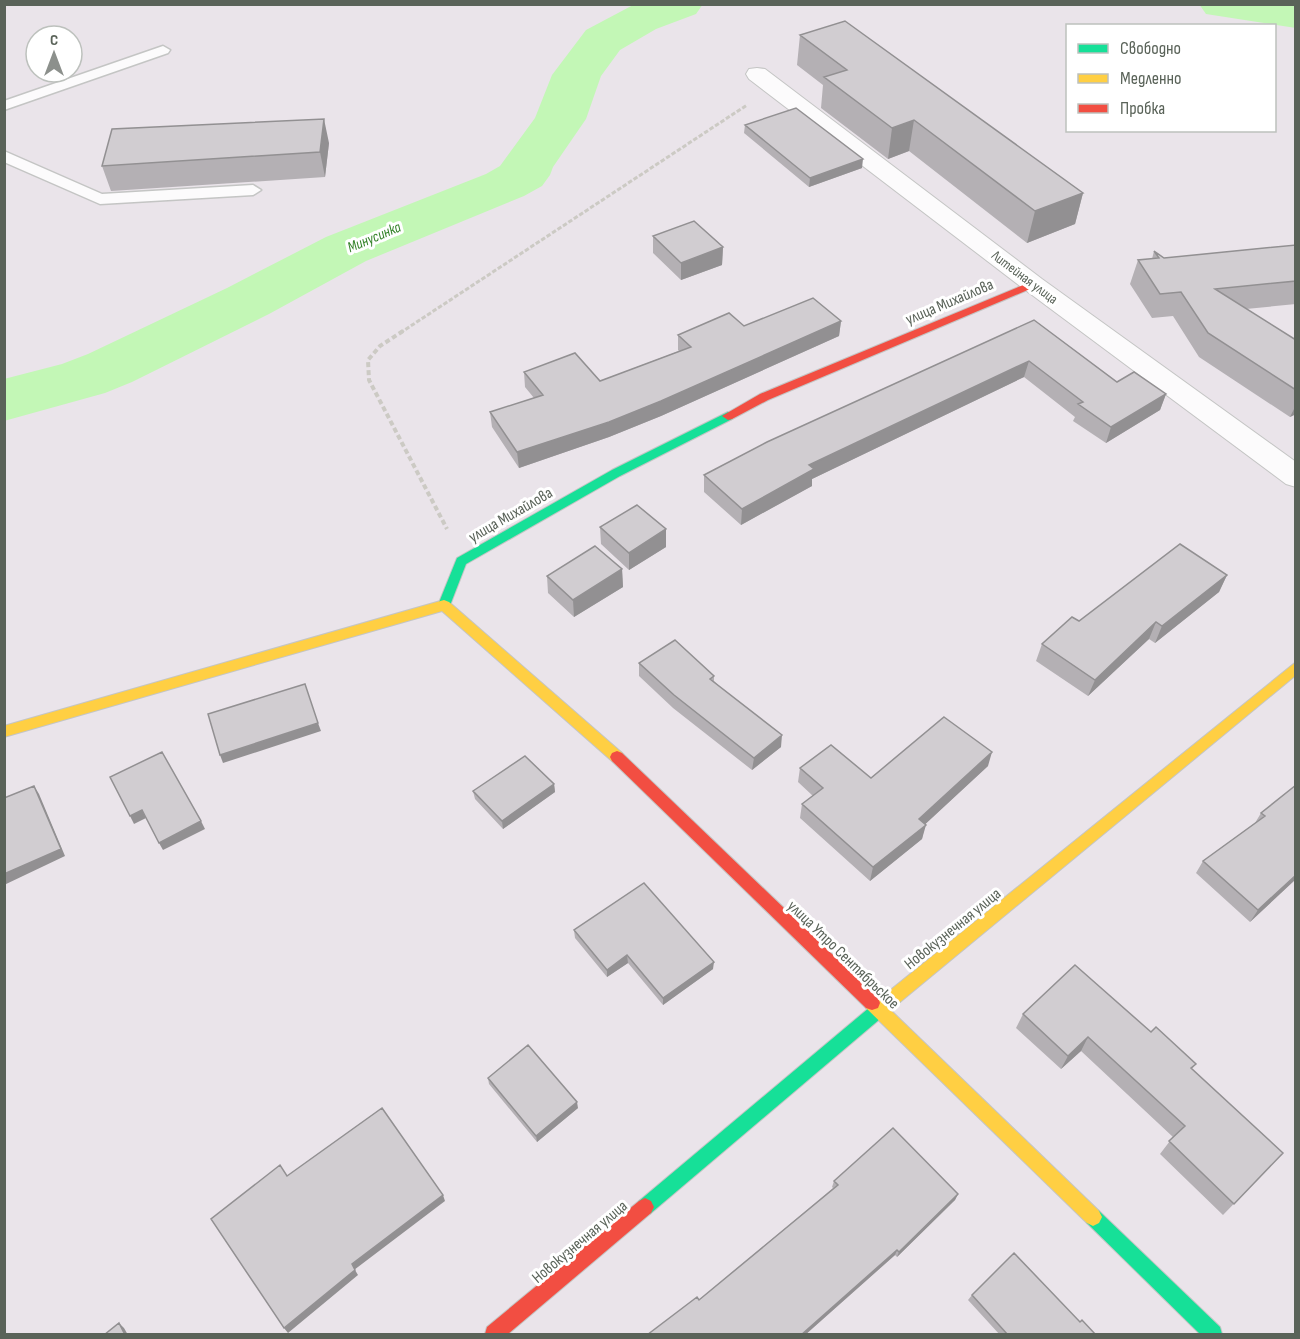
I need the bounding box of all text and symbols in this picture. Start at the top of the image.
north arrow [24,24,84,84]
legend [1066,24,1276,132]
text: С [50,31,58,50]
text: Свободно [1120,38,1181,59]
text: Медленно [1120,68,1182,89]
text: Пробка [1120,98,1165,119]
water label: Минусинка [345,218,404,257]
street label: Литейная улица [987,246,1061,308]
street label: улица Михайлова [903,275,996,329]
street label: улица Михайлова [465,484,556,547]
street label: Новокузнечная улица [901,885,1005,974]
street label: улица Утро Сентябрьское [783,897,903,1013]
street label: Новокузнечная улица [529,1197,631,1287]

